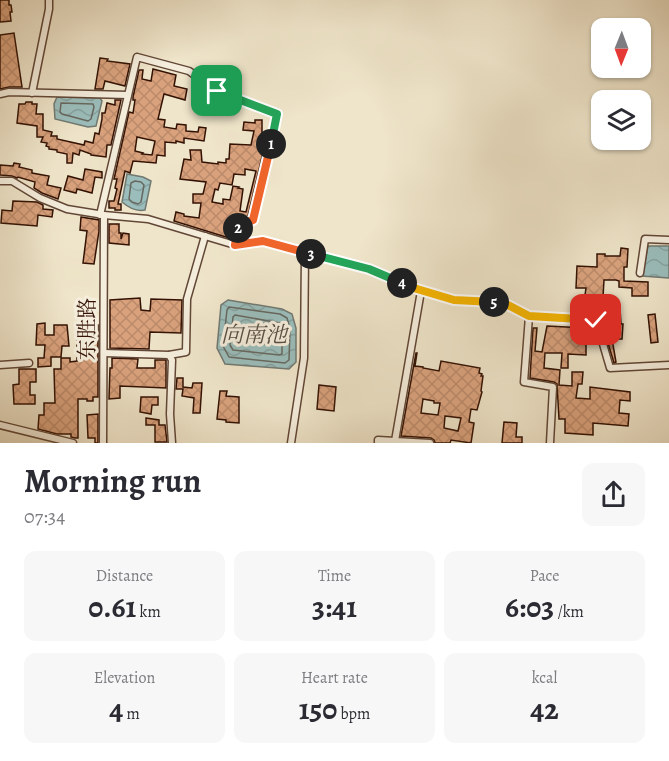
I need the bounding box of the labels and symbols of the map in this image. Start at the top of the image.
north arrow [591,18,651,78]
pin [191,65,242,116]
pin: 1 [256,129,286,159]
pin: 2 [223,213,253,243]
pin: 3 [296,239,326,269]
pin: 4 [387,268,417,298]
pin: 5 [479,287,509,317]
pin [570,294,621,345]
street label: 东胜路 [73,298,101,361]
water label: 向南池 [221,320,290,350]

